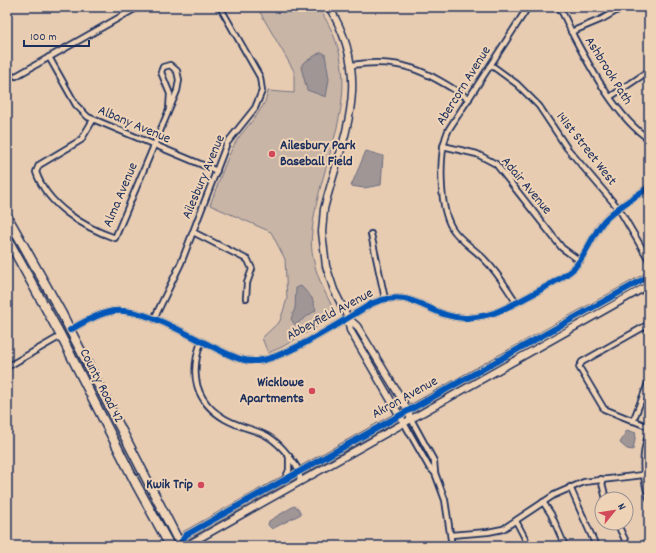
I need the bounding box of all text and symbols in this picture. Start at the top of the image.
scale bar [24,22,89,48]
text: 100 m [30,29,57,46]
street label: Ashbrook Path [579,33,637,109]
street label: Abercorn Avenue [432,42,496,130]
street label: Albany Avenue [95,101,173,149]
street label: 141st Street West [551,108,621,190]
street label: Ailesbury Avenue [177,132,231,222]
place label: Ailesbury Park Baseball Field [280,136,356,172]
marker: Ailesbury Park Baseball Field [267,149,277,159]
street label: Adair Avenue [496,153,556,219]
street label: Alma Avenue [98,159,144,231]
street label: Abbeyfield Avenue [283,284,377,346]
street label: County Road 42 [74,345,128,427]
street label: Akron Avenue [368,372,442,424]
place label: Wicklowe Apartments [240,373,304,409]
marker: Wicklowe Apartments [307,386,317,396]
place label: Kwik Trip [146,475,194,495]
marker: Kwik Trip [196,480,206,490]
north arrow [594,491,634,531]
text: N [613,501,629,514]

